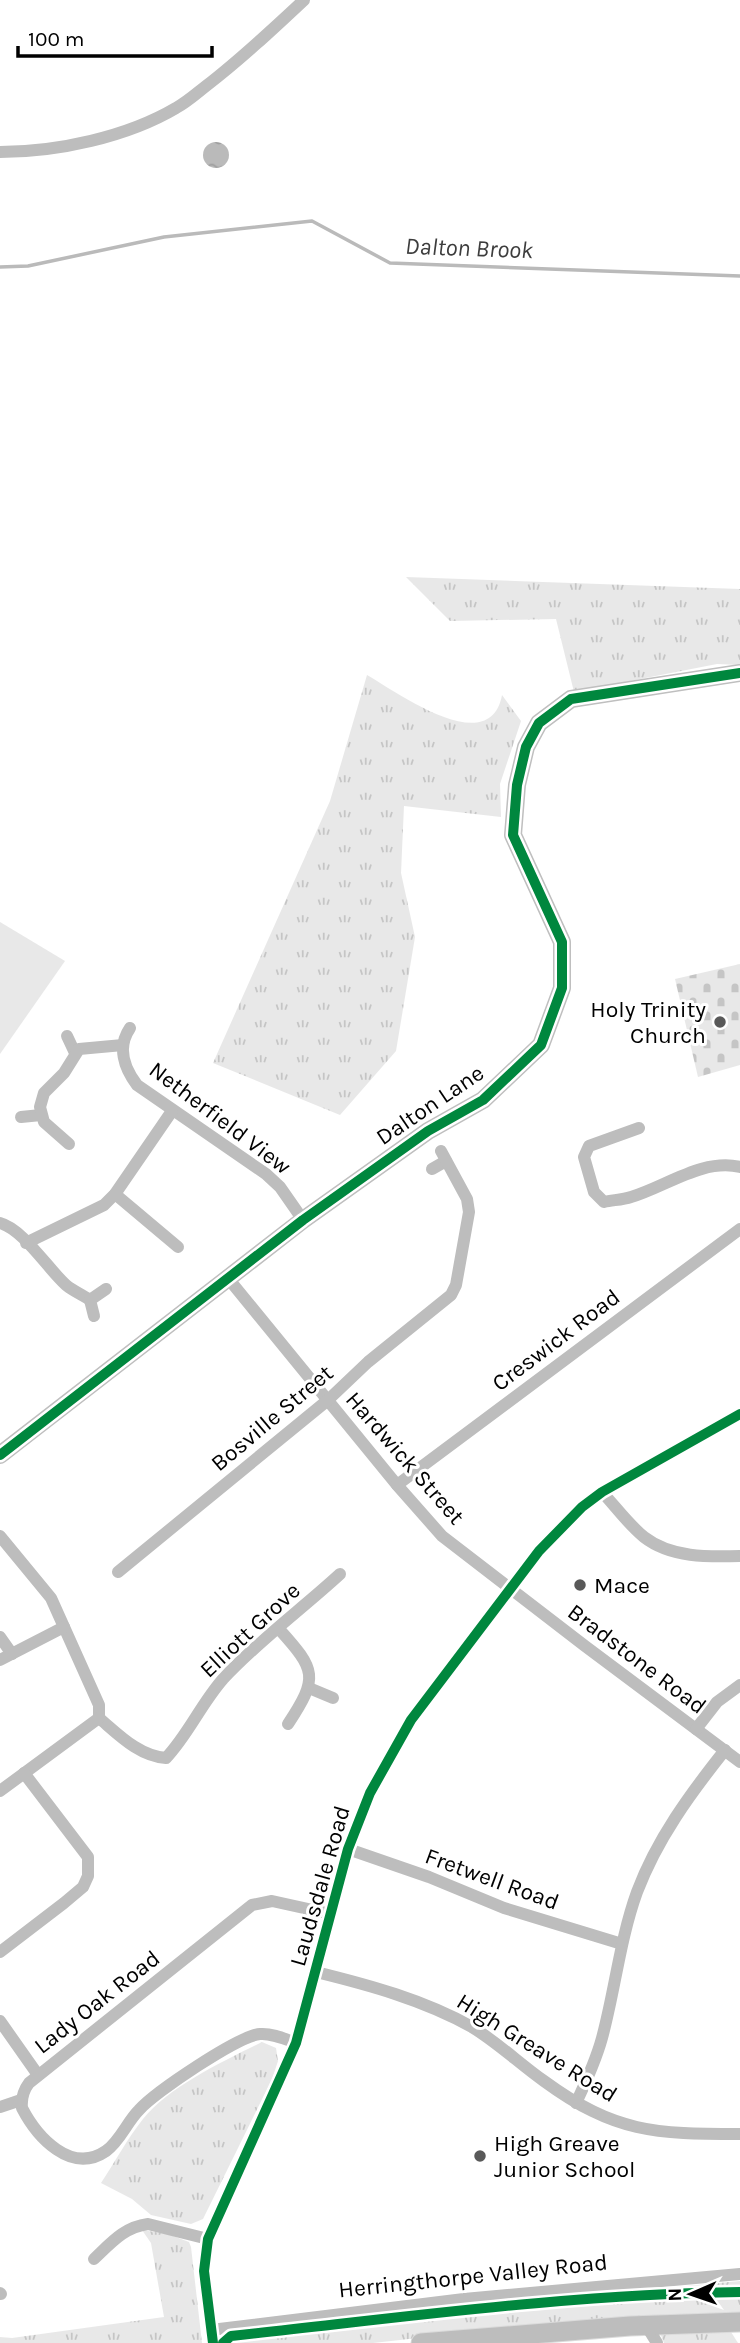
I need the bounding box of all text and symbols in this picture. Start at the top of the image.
scale bar [18,14,212,58]
text: 100 m [28,27,85,51]
water label: Dalton Brook [405,232,534,264]
place label: Holy Trinity Church [590,996,706,1049]
marker: Holy Trinity Church [712,1014,728,1030]
street label: Netherfield View [144,1056,296,1180]
street label: Dalton Lane [371,1059,489,1151]
street label: Creswick Road [487,1283,625,1397]
street label: Bosville Street [206,1359,339,1477]
street label: Hardwick Street [340,1386,470,1530]
place label: Mace [594,1572,650,1599]
street label: Elliott Grove [194,1577,306,1683]
marker: Mace [572,1577,588,1593]
street label: Bradstone Road [562,1598,712,1720]
street label: Laudsdale Road [284,1802,356,1970]
street label: Fretwell Road [421,1842,563,1916]
street label: Lady Oak Road [29,1945,165,2059]
street label: High Greave Road [452,1988,622,2108]
place label: High Greave Junior School [494,2130,636,2183]
marker: High Greave Junior School [472,2148,488,2164]
street label: Herringthorpe Valley Road [337,2248,609,2304]
north arrow [656,2259,726,2329]
text: N [664,2287,686,2302]

